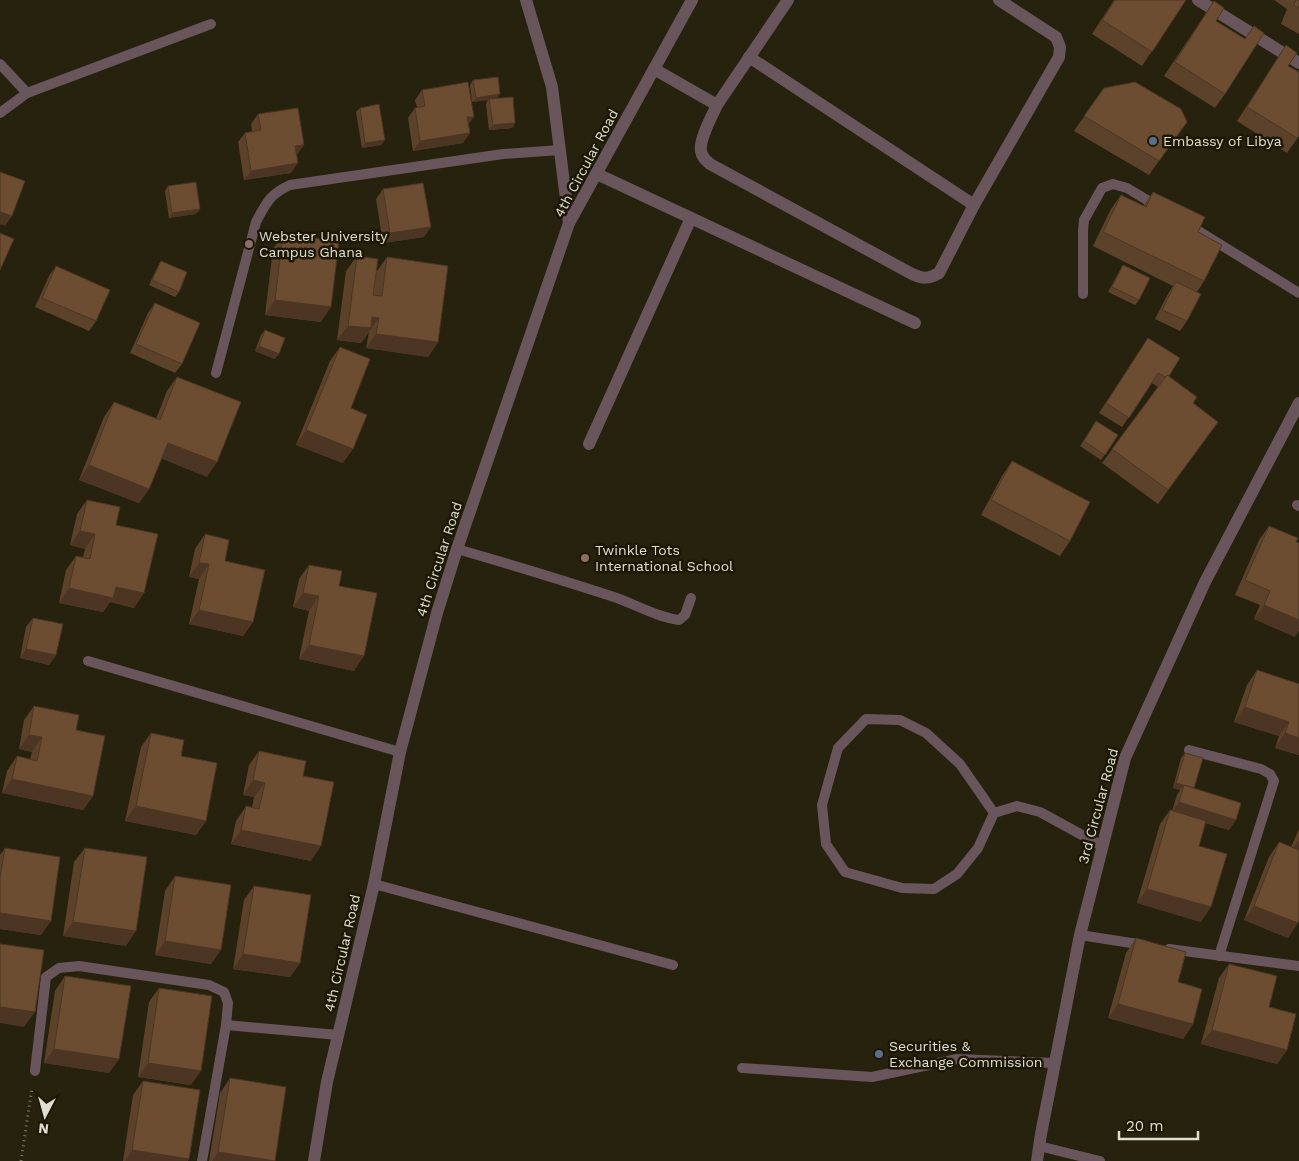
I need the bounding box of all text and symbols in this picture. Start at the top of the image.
street label: 4th Circular Road [551,106,621,220]
place label: Embassy of Libya [1163,133,1282,149]
marker: Embassy of Libya [1147,135,1159,147]
place label: Webster University Campus Ghana [259,228,388,260]
marker: Webster University Campus Ghana [243,238,255,250]
street label: 4th Circular Road [413,500,465,618]
place label: Twinkle Tots International School [595,542,734,574]
marker: Twinkle Tots International School [579,552,591,564]
street label: 3rd Circular Road [1075,746,1121,866]
street label: 4th Circular Road [321,893,363,1013]
place label: Securities & Exchange Commission [889,1038,1042,1070]
marker: Securities & Exchange Commission [873,1048,885,1060]
north arrow [20,1091,70,1141]
scale bar [1119,1108,1198,1140]
text: 20 m [1126,1117,1164,1135]
text: N [38,1120,50,1137]

